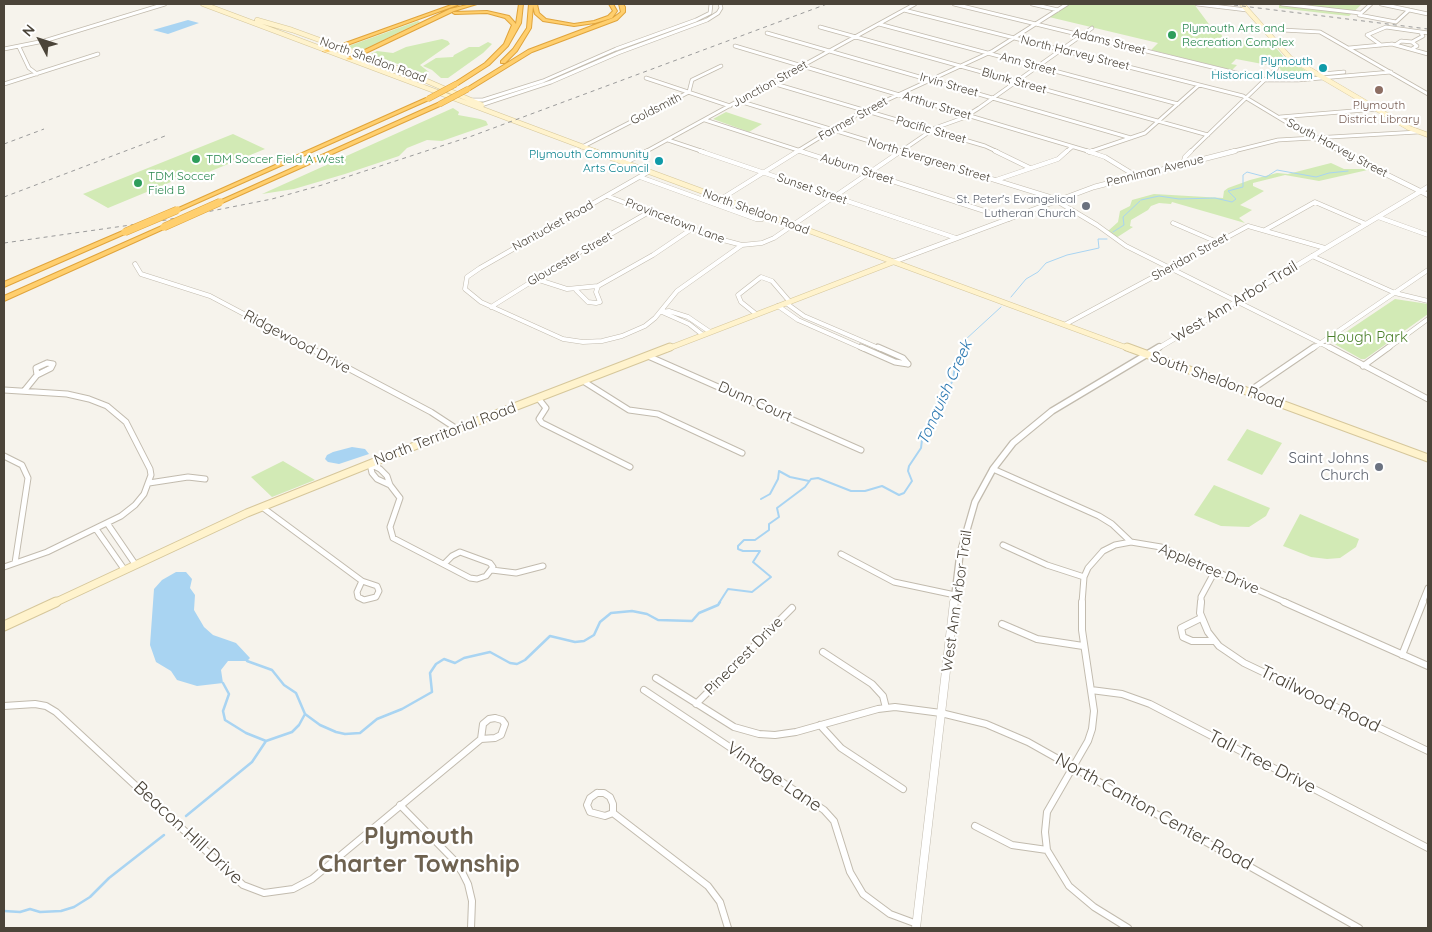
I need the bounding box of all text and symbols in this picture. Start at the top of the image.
north arrow [15,15,65,65]
text: N [18,21,39,40]
place label: Plymouth Arts and Recreation Complex [1182,21,1294,49]
street label: Adams Street [1071,26,1147,58]
marker: Plymouth Arts and Recreation Complex [1166,29,1178,41]
street label: North Harvey Street [1019,32,1131,74]
street label: North Sheldon Road [318,34,428,86]
street label: Ann Street [998,50,1058,78]
place label: Plymouth Historical Museum [1211,54,1313,82]
street label: Junction Street [730,57,810,111]
marker: Plymouth Historical Museum [1317,62,1329,74]
street label: Blunk Street [980,65,1048,97]
street label: Irvin Street [918,70,980,100]
marker: Plymouth District Library [1373,84,1385,96]
street label: Arthur Street [901,89,973,123]
street label: Goldsmith [628,90,684,128]
street label: Farmer Street [816,94,890,144]
place label: Plymouth District Library [1338,98,1420,126]
street label: Pacific Street [894,113,968,147]
street label: South Harvey Street [1284,115,1390,181]
street label: North Evergreen Street [866,135,992,185]
place label: Plymouth Community Arts Council [529,147,649,175]
street label: Auburn Street [819,150,895,188]
place label: TDM Soccer Field A West [206,152,344,166]
street label: Penniman Avenue [1105,152,1205,190]
marker: TDM Soccer Field A West [190,153,202,165]
marker: Plymouth Community Arts Council [653,155,665,167]
place label: TDM Soccer Field B [148,169,215,197]
street label: Sunset Street [775,170,849,208]
marker: TDM Soccer Field B [132,177,144,189]
street label: North Sheldon Road [701,186,811,238]
place label: St. Peter's Evangelical Lutheran Church [957,192,1076,220]
street label: Provincetown Lane [623,195,727,247]
street label: Nantucket Road [510,198,596,254]
marker: St. Peter's Evangelical Lutheran Church [1080,200,1092,212]
street label: Gloucester Street [525,229,615,289]
street label: Sheridan Street [1149,230,1231,284]
street label: West Ann Arbor Trail [1169,257,1301,347]
street label: Ridgewood Drive [240,306,354,378]
park label: Hough Park [1326,328,1408,346]
water label: Tonquish Creek [913,338,977,448]
street label: South Sheldon Road [1148,348,1286,412]
street label: Dunn Court [715,378,795,426]
street label: North Territorial Road [371,399,519,469]
place label: Saint Johns Church [1289,449,1369,484]
marker: Saint Johns Church [1373,461,1385,473]
street label: West Ann Arbor Trail [938,529,976,673]
street label: Appletree Drive [1156,540,1262,598]
street label: Pinecrest Drive [701,613,787,699]
street label: Trailwood Road [1256,661,1384,737]
street label: Tall Tree Drive [1204,726,1320,798]
street label: Vintage Lane [722,737,826,817]
street label: North Canton Center Road [1051,749,1257,875]
street label: Beacon Hill Drive [129,777,247,889]
district label: Plymouth Charter Township [318,823,520,879]

